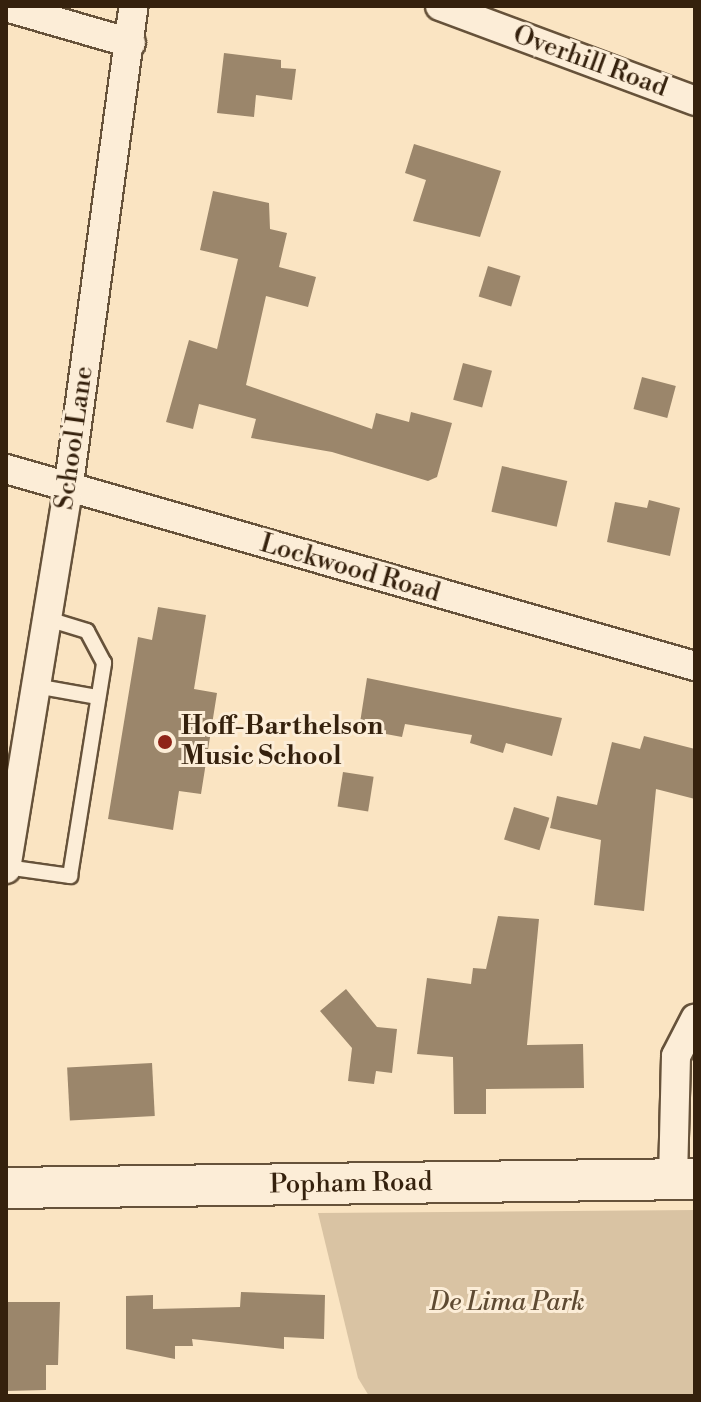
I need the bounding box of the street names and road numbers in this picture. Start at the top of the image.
street label: Overhill Road [509,20,671,104]
street label: School Lane [49,364,101,512]
street label: Lockwood Road [256,528,444,610]
street label: Popham Road [269,1167,433,1201]

